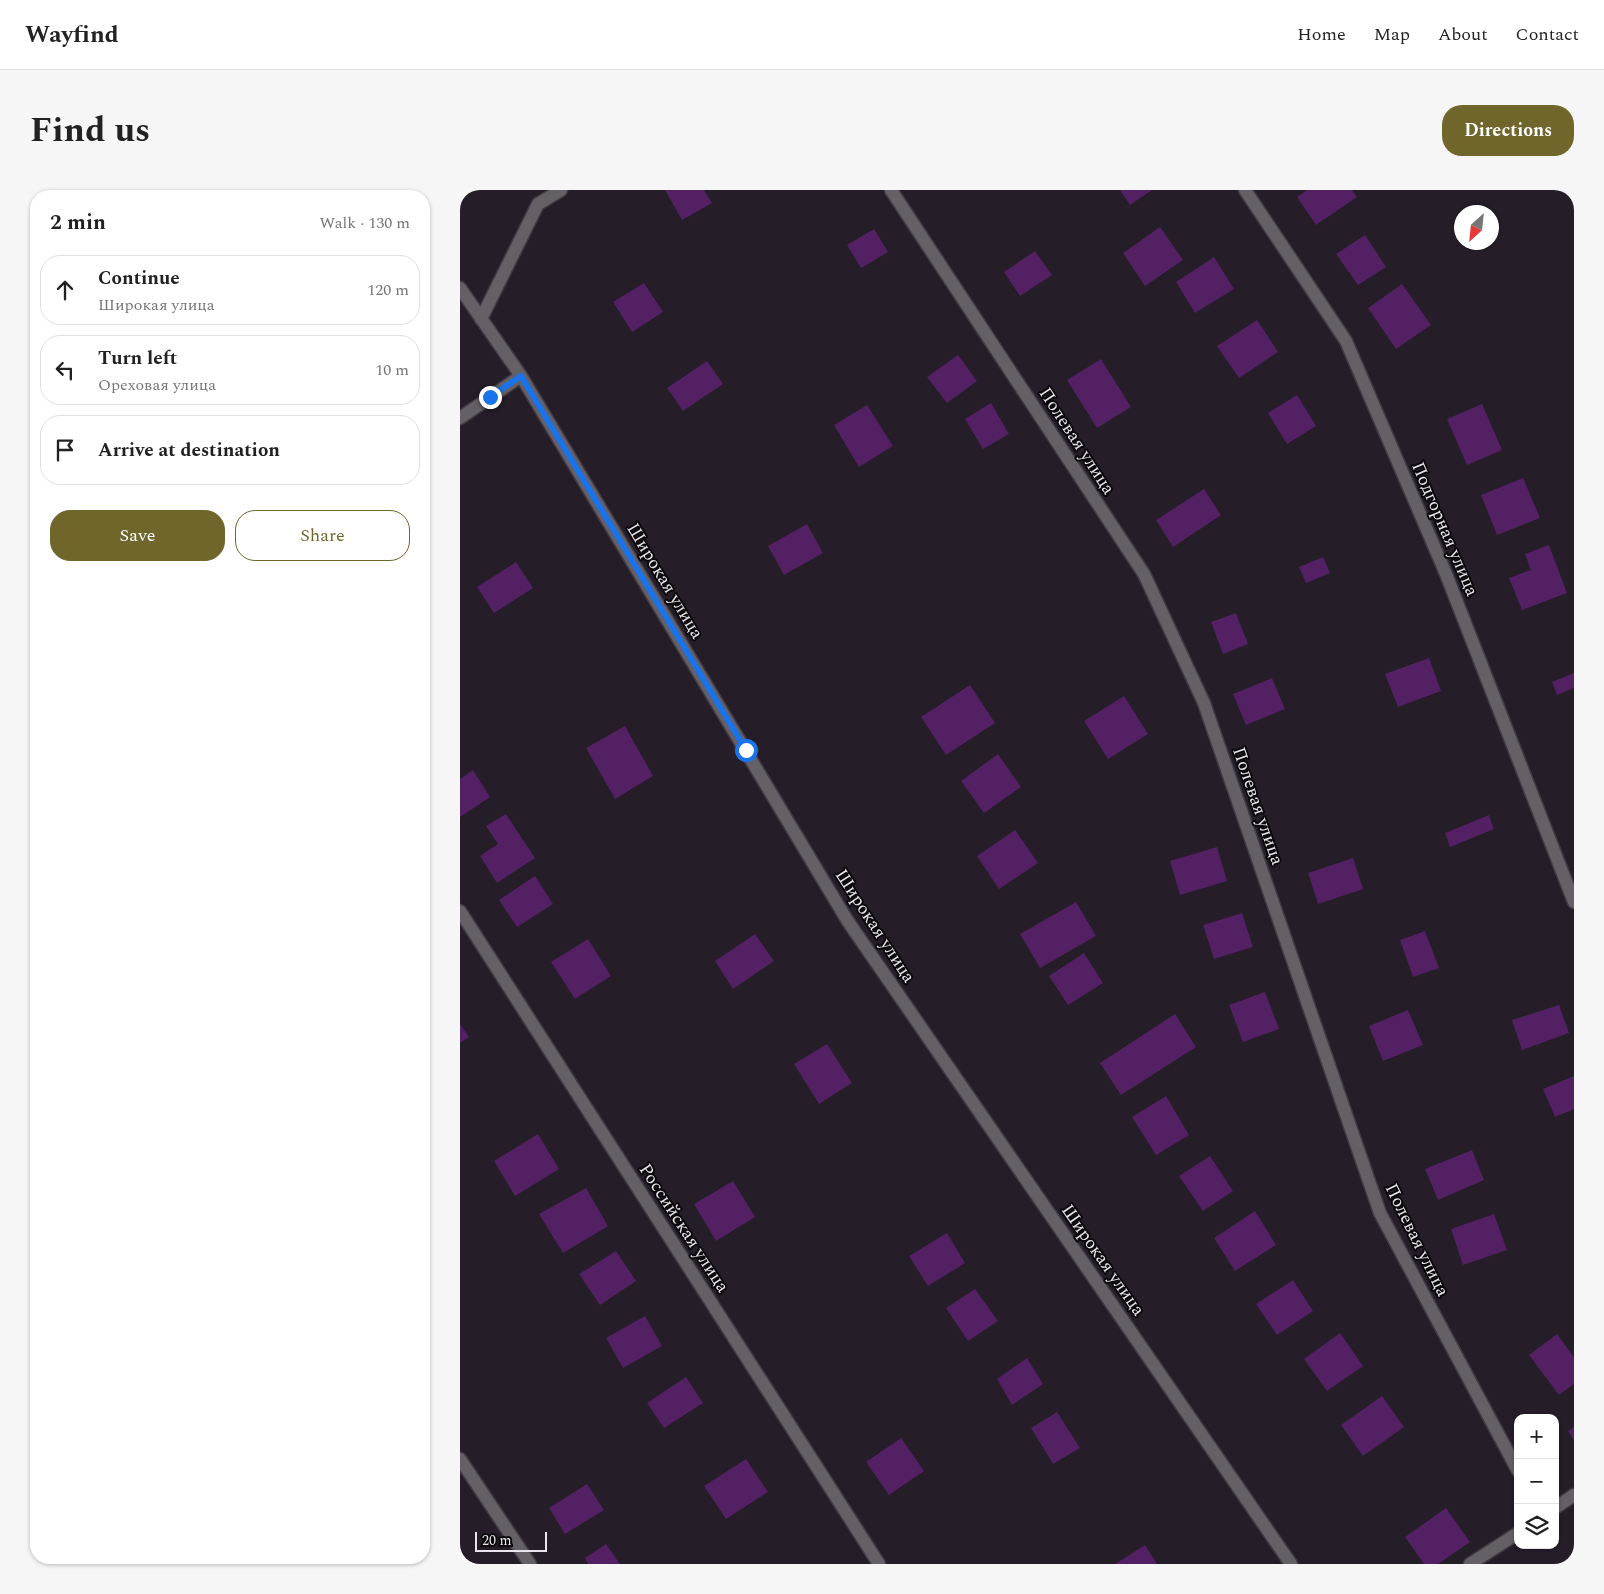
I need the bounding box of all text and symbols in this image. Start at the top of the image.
text: Wayfind [25,17,119,53]
text: Home [1297,21,1346,48]
text: Map [1374,21,1410,48]
text: About [1438,21,1488,48]
text: Contact [1516,21,1579,48]
text: Find us [30,104,150,157]
button: Directions [1442,105,1574,156]
north arrow [1454,205,1499,250]
text: 2 min [50,207,106,239]
text: Walk · 130 m [319,211,410,235]
text: Continue [98,264,180,293]
icon: ahead [51,276,79,304]
text: 120 m [367,278,409,302]
text: Широкая улица [98,293,215,317]
text: Turn left [98,344,177,373]
icon: left [51,356,79,384]
text: 10 m [375,358,409,382]
text: Ореховая улица [98,373,216,397]
street label: Полевая улица [1032,382,1122,500]
route end [479,386,502,409]
icon: arrive [51,436,79,464]
text: Arrive at destination [98,436,280,465]
street label: Подгорная улица [1405,458,1486,601]
button: Save [50,510,225,561]
button: Share [235,510,410,561]
street label: Широкая улица [620,518,710,644]
route start [735,739,758,762]
street label: Полевая улица [1225,743,1291,869]
street label: Широкая улица [828,864,922,989]
street label: Российская улица [632,1158,736,1298]
street label: Полевая улица [1378,1179,1456,1301]
street label: Широкая улица [1054,1199,1152,1322]
map controls [1514,1414,1559,1549]
button: + [1514,1414,1559,1459]
button: − [1514,1459,1559,1504]
button: layers [1514,1504,1559,1549]
scale bar [475,1529,548,1552]
text: 20 m [482,1530,512,1551]

